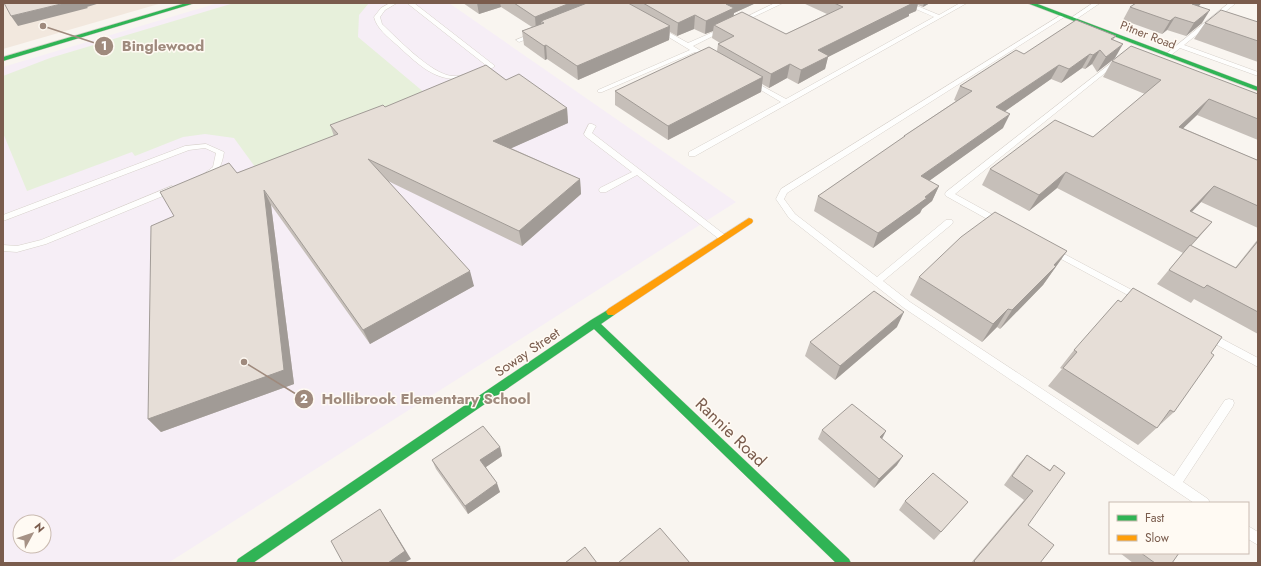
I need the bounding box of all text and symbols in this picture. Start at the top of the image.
street label: Pitner Road [1117,16,1179,54]
callout: Binglewood [94,32,212,59]
text: Binglewood [122,35,204,57]
text: 1 [101,37,107,55]
street label: Soway Street [490,322,564,381]
callout: Hollibrook Elementary School [294,385,539,412]
text: Hollibrook Elementary School [322,388,531,410]
text: 2 [300,390,308,408]
street label: Rannie Road [690,392,772,472]
legend [1109,502,1249,554]
text: Fast [1145,509,1164,527]
north arrow [12,514,52,554]
text: N [31,519,49,536]
text: Slow [1145,529,1170,547]

